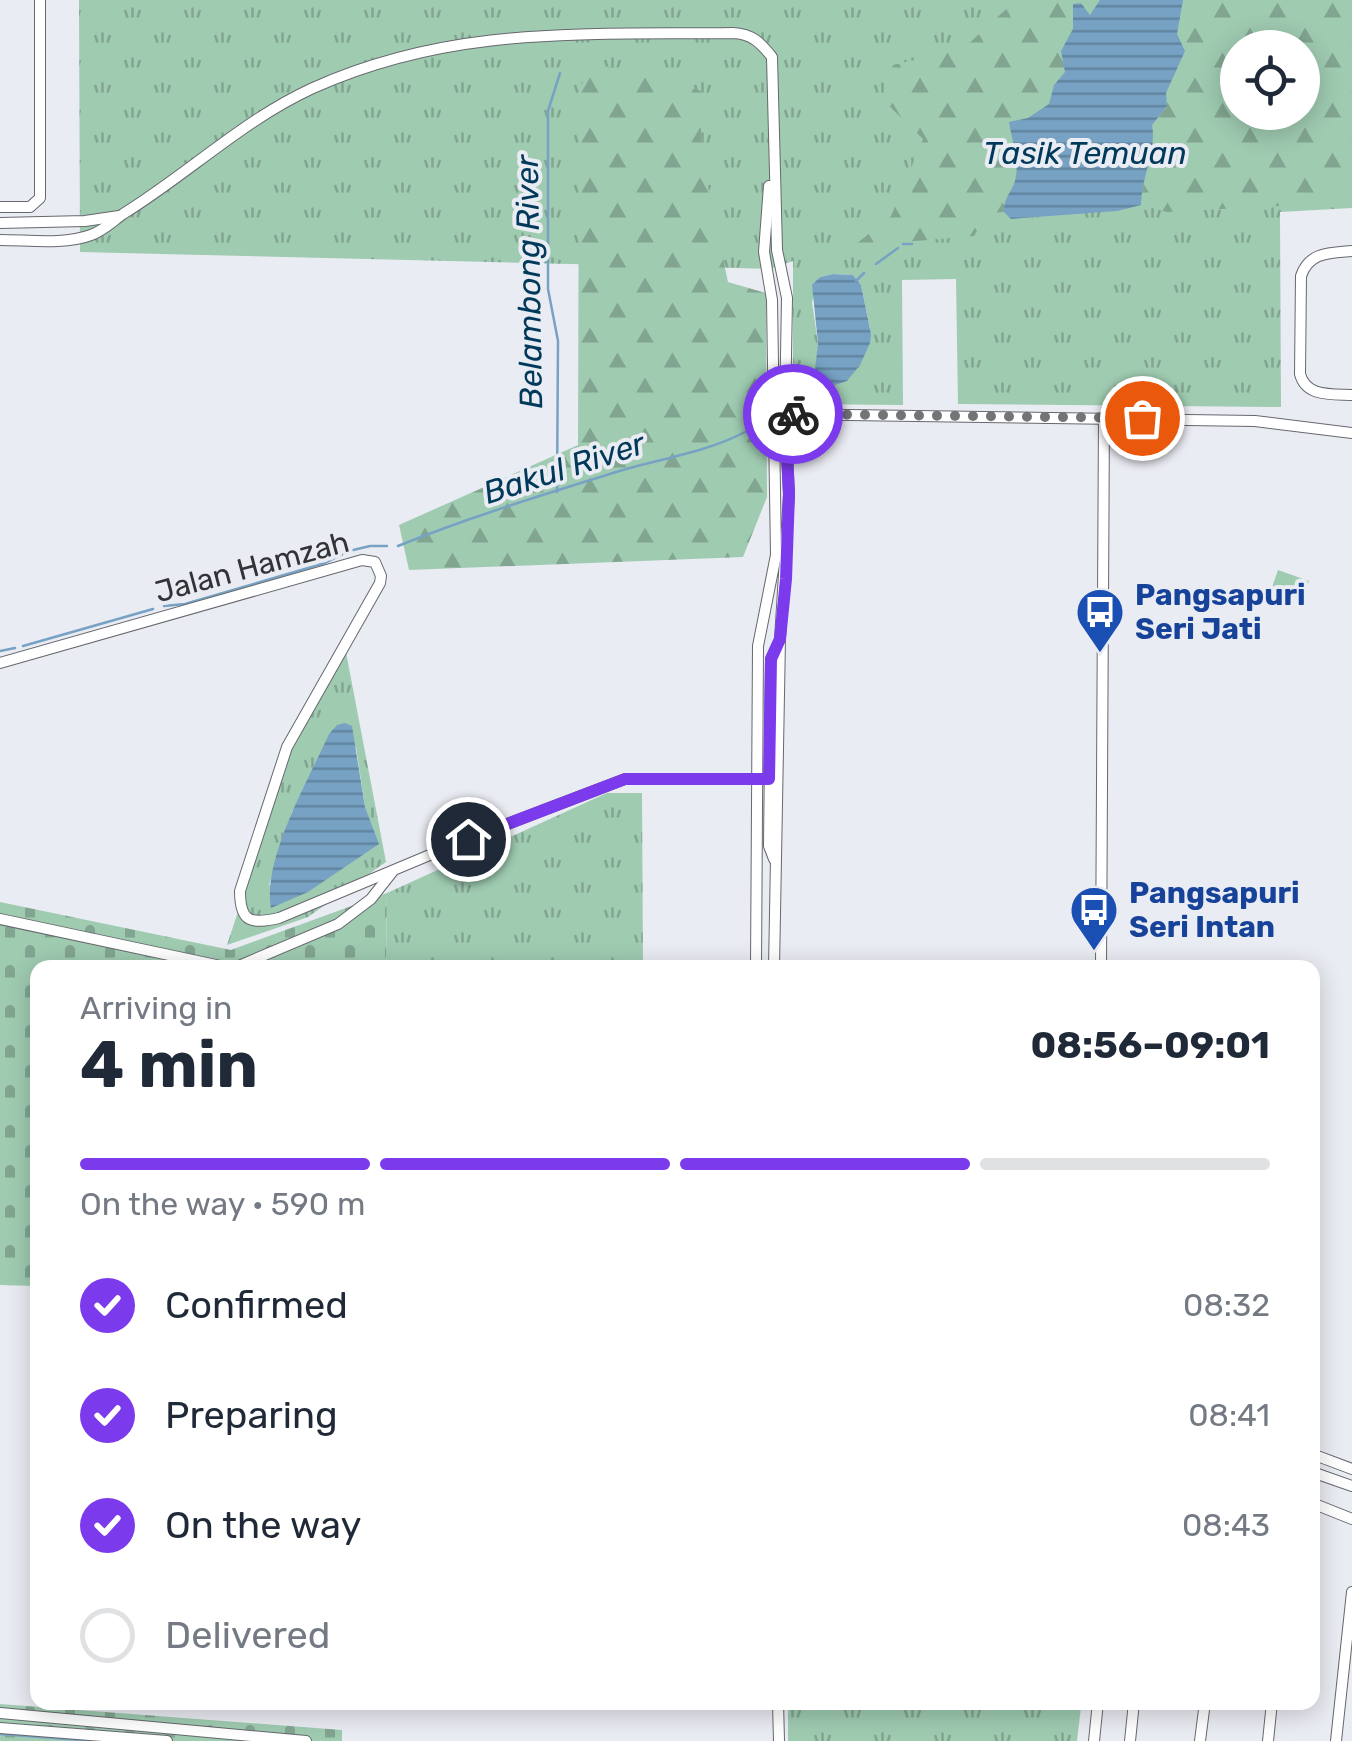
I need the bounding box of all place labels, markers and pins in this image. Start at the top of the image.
pin [1100,376,1185,461]
place label: Pangsapuri Seri Jati [1135,577,1306,647]
bus stop icon: Pangsapuri Seri Jati [1074,586,1126,654]
pin [426,797,511,882]
place label: Pangsapuri Seri Intan [1129,875,1300,945]
bus stop icon: Pangsapuri Seri Intan [1068,884,1120,952]

